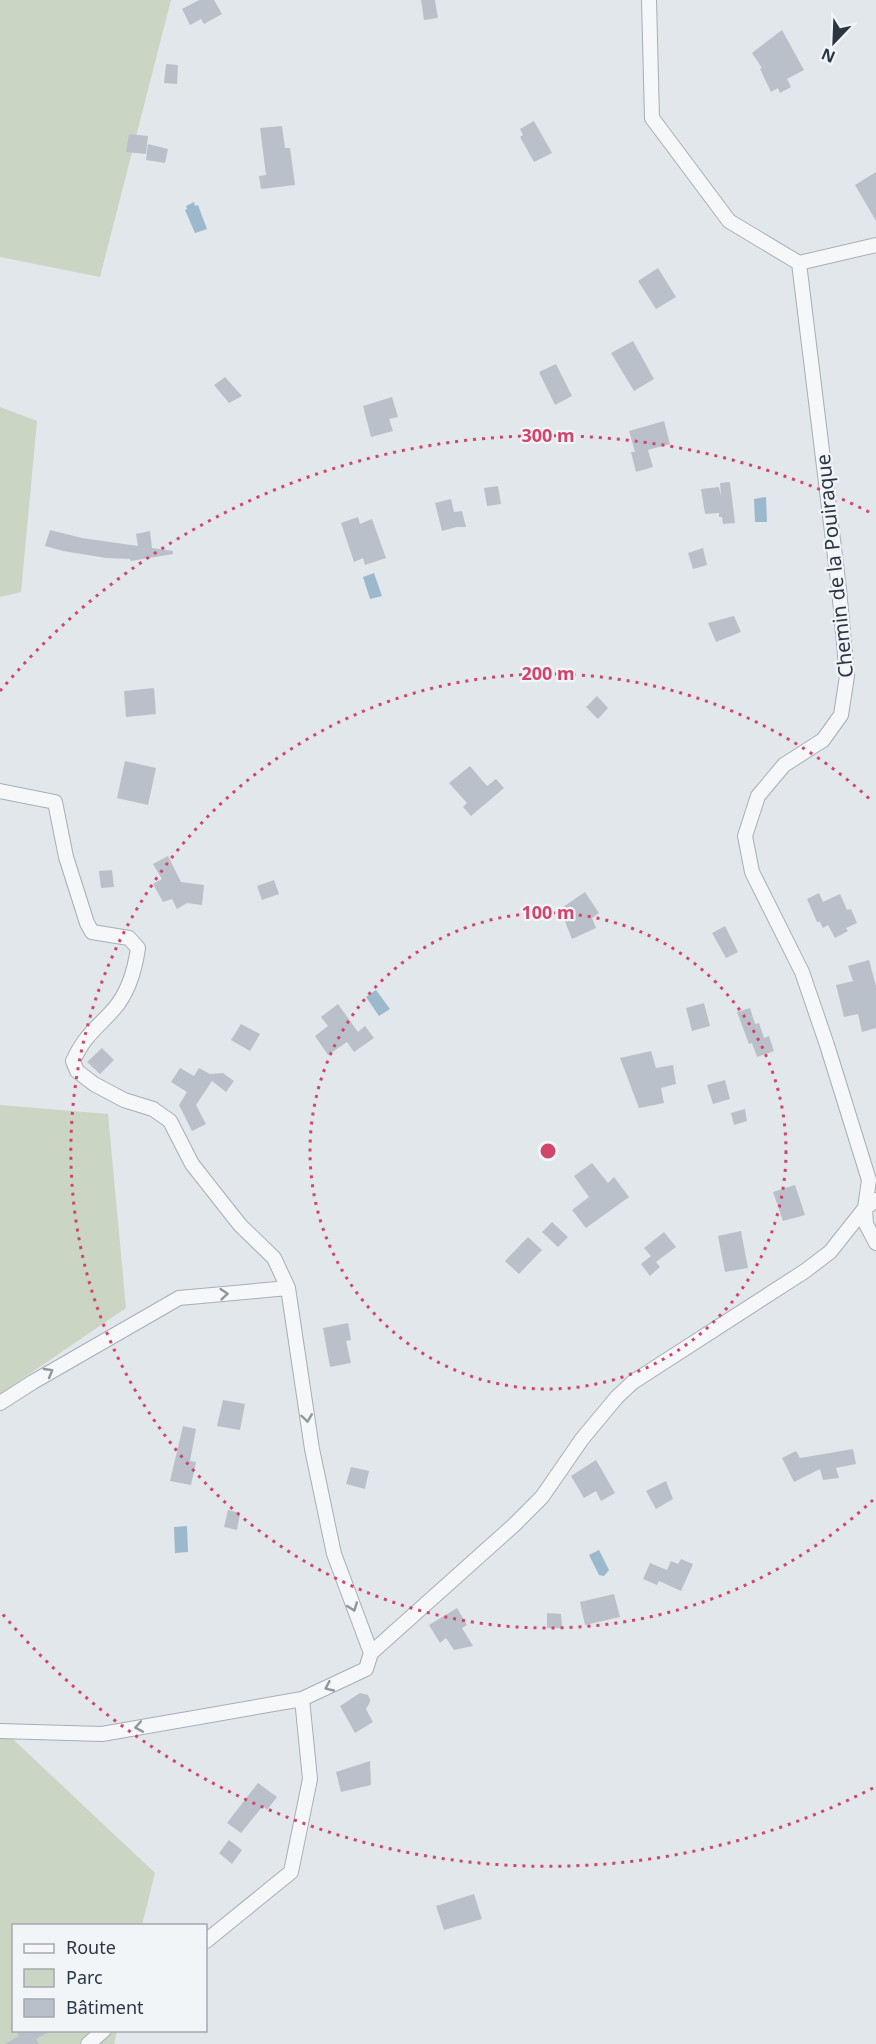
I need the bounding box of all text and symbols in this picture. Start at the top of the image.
north arrow [804,12,864,72]
text: N [818,43,838,68]
text: 300 m [521,423,575,447]
street label: Chemin de la Pouiraque [809,453,859,679]
text: 200 m [521,661,575,685]
text: 100 m [521,900,575,924]
centre of rings [538,1141,558,1161]
one-way arrow [220,1288,229,1301]
one-way arrow [43,1368,53,1379]
one-way arrow [301,1413,313,1422]
one-way arrow [345,1601,358,1612]
one-way arrow [324,1679,335,1691]
one-way arrow [134,1720,144,1733]
legend [12,1924,207,2032]
text: Route [66,1935,116,1959]
text: Parc [66,1965,103,1989]
text: Bâtiment [66,1995,144,2019]

